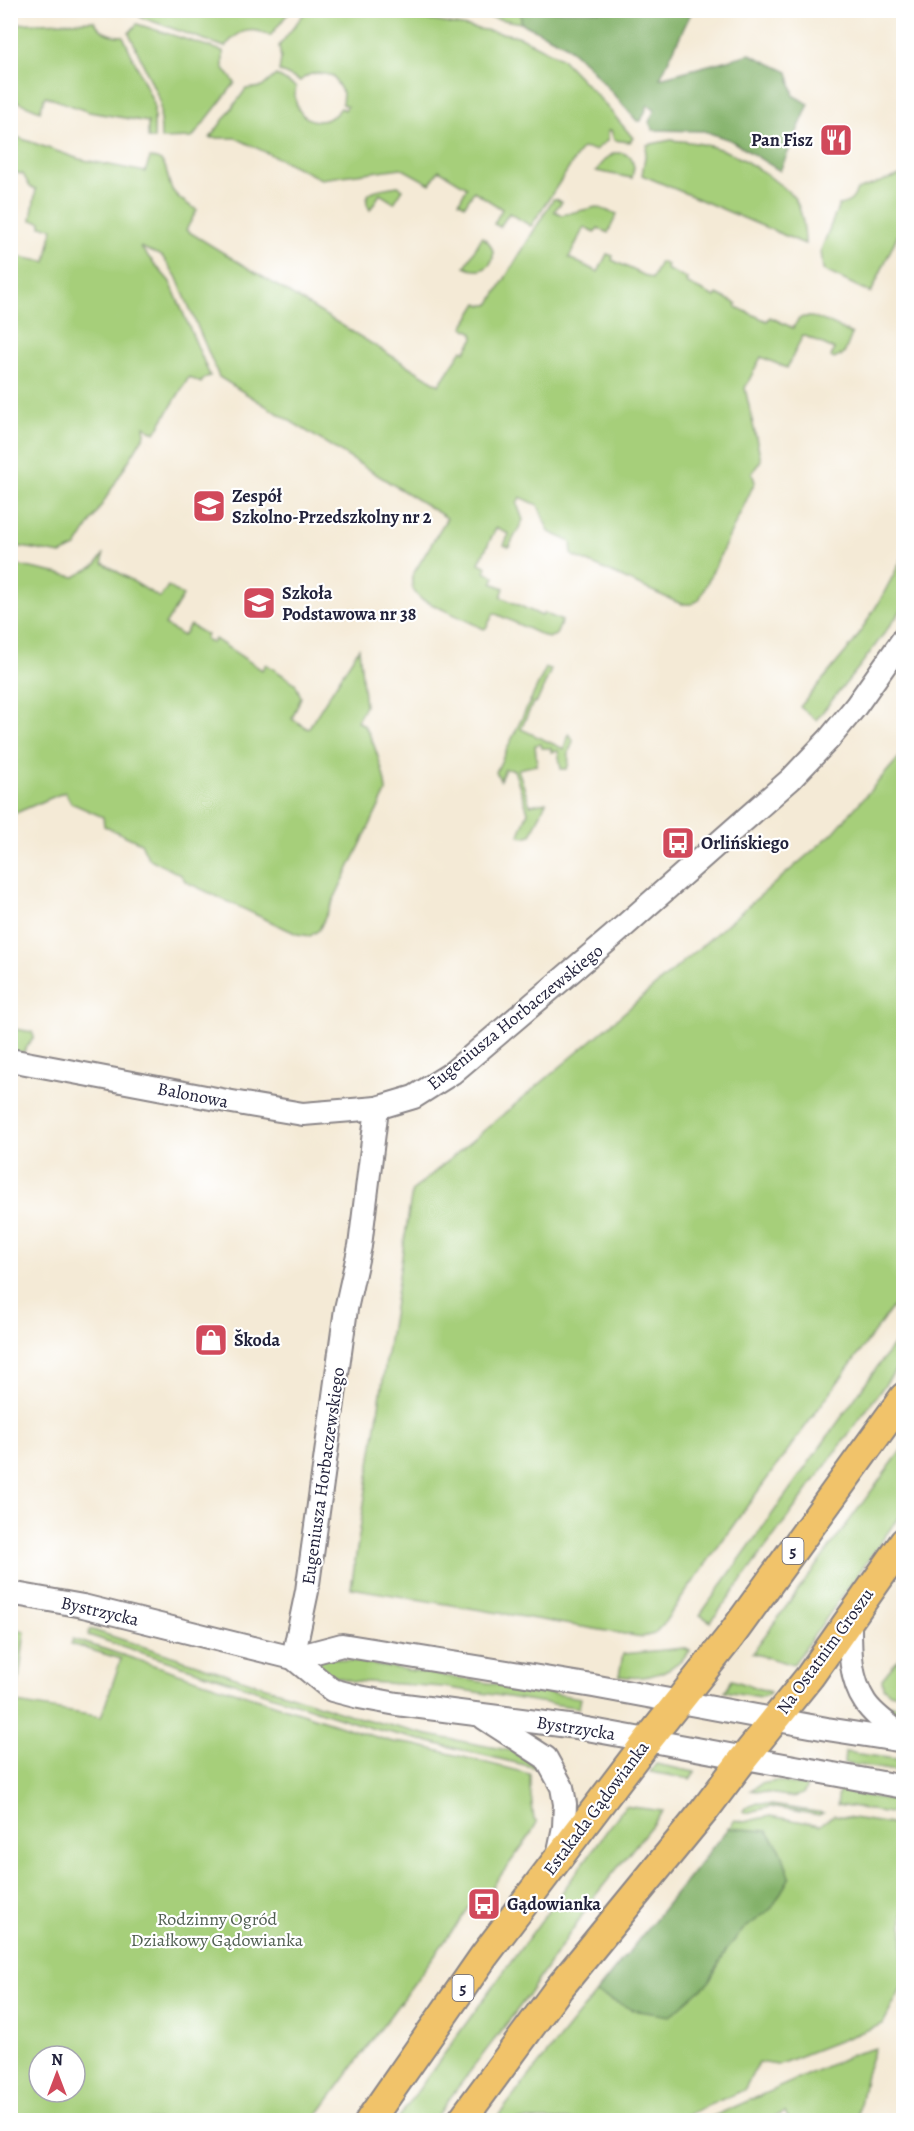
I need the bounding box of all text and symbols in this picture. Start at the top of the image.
restaurant icon: Pan Fisz [818,122,854,158]
place label: Pan Fisz [751,128,813,152]
place label: Zespół Szkolno-Przedszkolny nr 2 [232,484,432,529]
school or university icon: Zespół Szkolno-Przedszkolny nr 2 [191,488,227,524]
place label: Szkoła Podstawowa nr 38 [282,581,416,626]
school or university icon: Szkoła Podstawowa nr 38 [241,585,277,621]
bus stop icon: Orlińskiego [660,825,696,861]
place label: Orlińskiego [701,831,789,855]
street label: Eugeniusza Horbaczewskiego [422,939,608,1095]
street label: Balonowa [155,1076,231,1114]
shop icon: Škoda [193,1322,229,1358]
place label: Škoda [234,1328,281,1352]
street label: Eugeniusza Horbaczewskiego [296,1366,350,1586]
road number: 5 [782,1538,804,1564]
street label: Na Ostatnim Groszu [771,1583,879,1719]
street label: Bystrzycka [59,1590,142,1632]
street label: Bystrzycka [535,1710,618,1746]
street label: Estakada Gądowianka [538,1735,655,1880]
bus stop icon: Gądowianka [466,1886,502,1922]
place label: Gądowianka [507,1892,601,1916]
park label: Rodzinny Ogród Działkowy Gądowianka [131,1907,304,1952]
road number: 5 [452,1975,474,2001]
north arrow [27,2044,87,2104]
text: N [51,2049,63,2071]

